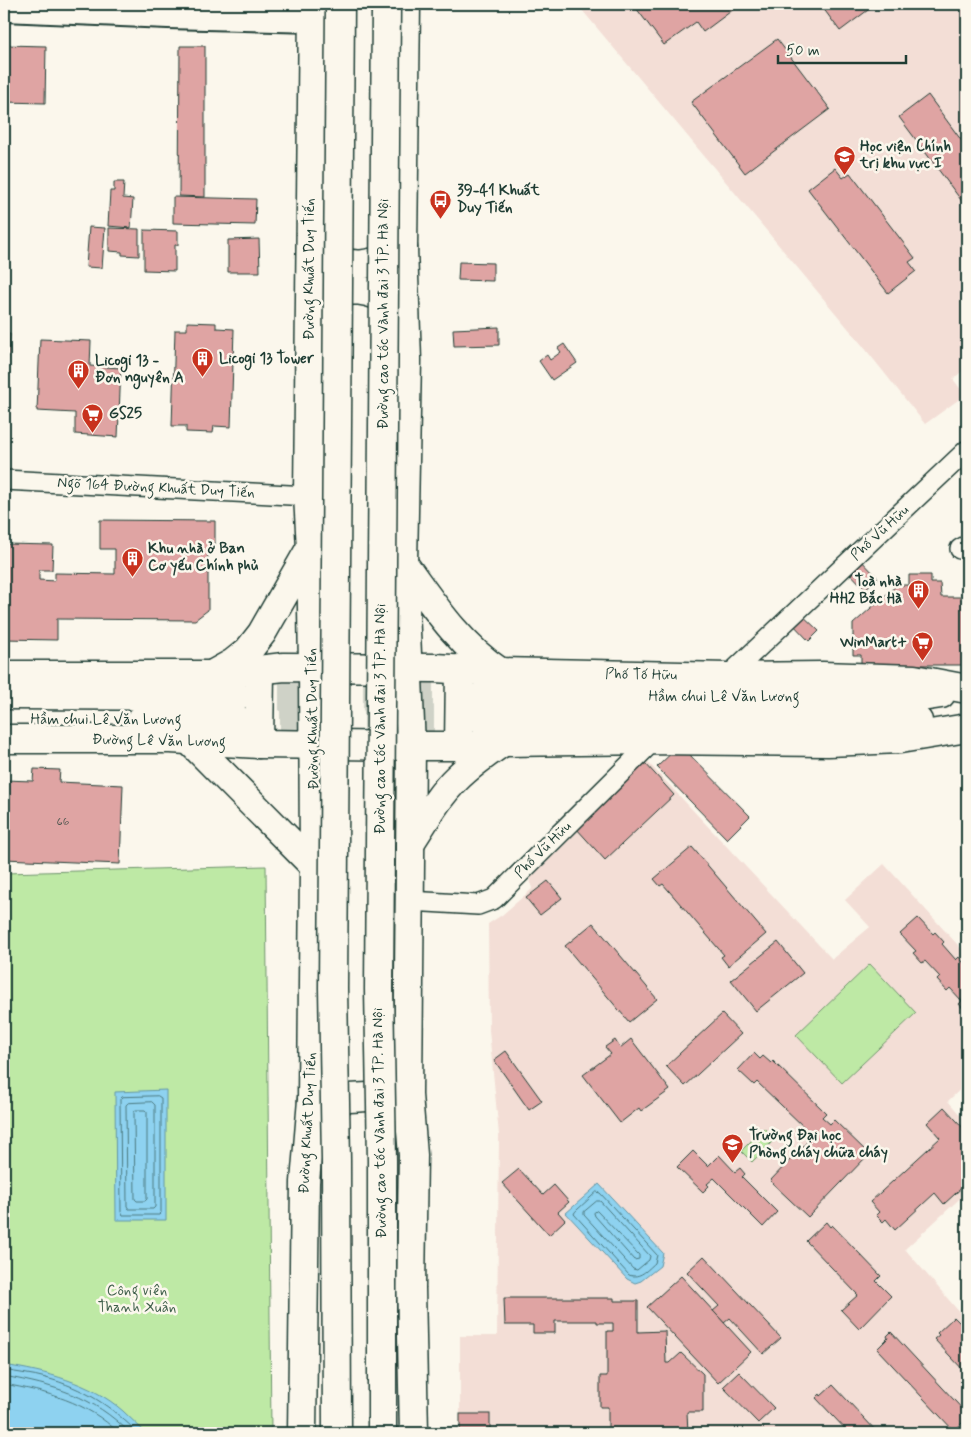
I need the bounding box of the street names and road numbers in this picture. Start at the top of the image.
street label: Đường Khuất Duy Tiến [300,198,321,340]
street label: Đường cao tốc Vành đai 3 TP. Hà Nội [374,199,395,429]
street label: Ngõ 164 Đường Khuất Duy Tiến [57,473,255,504]
street label: Phố Vũ Hữu [846,501,914,565]
street label: Đường cao tốc Vành đai 3 TP. Hà Nội [371,604,392,834]
street label: Đường Khuất Duy Tiến [302,648,325,790]
street label: Phố Tố Hữu [605,664,677,686]
street label: Hầm chui Lê Văn Lương [649,687,799,708]
street label: Hầm chui Lê Văn Lương [31,710,181,731]
street label: Đường Lê Văn Lương [92,730,226,753]
street label: Phố Vũ Hữu [510,817,576,883]
street label: Đường cao tốc Vành đai 3 TP. Hà Nội [368,1007,393,1238]
street label: Đường Khuất Duy Tiến [294,1052,323,1194]

